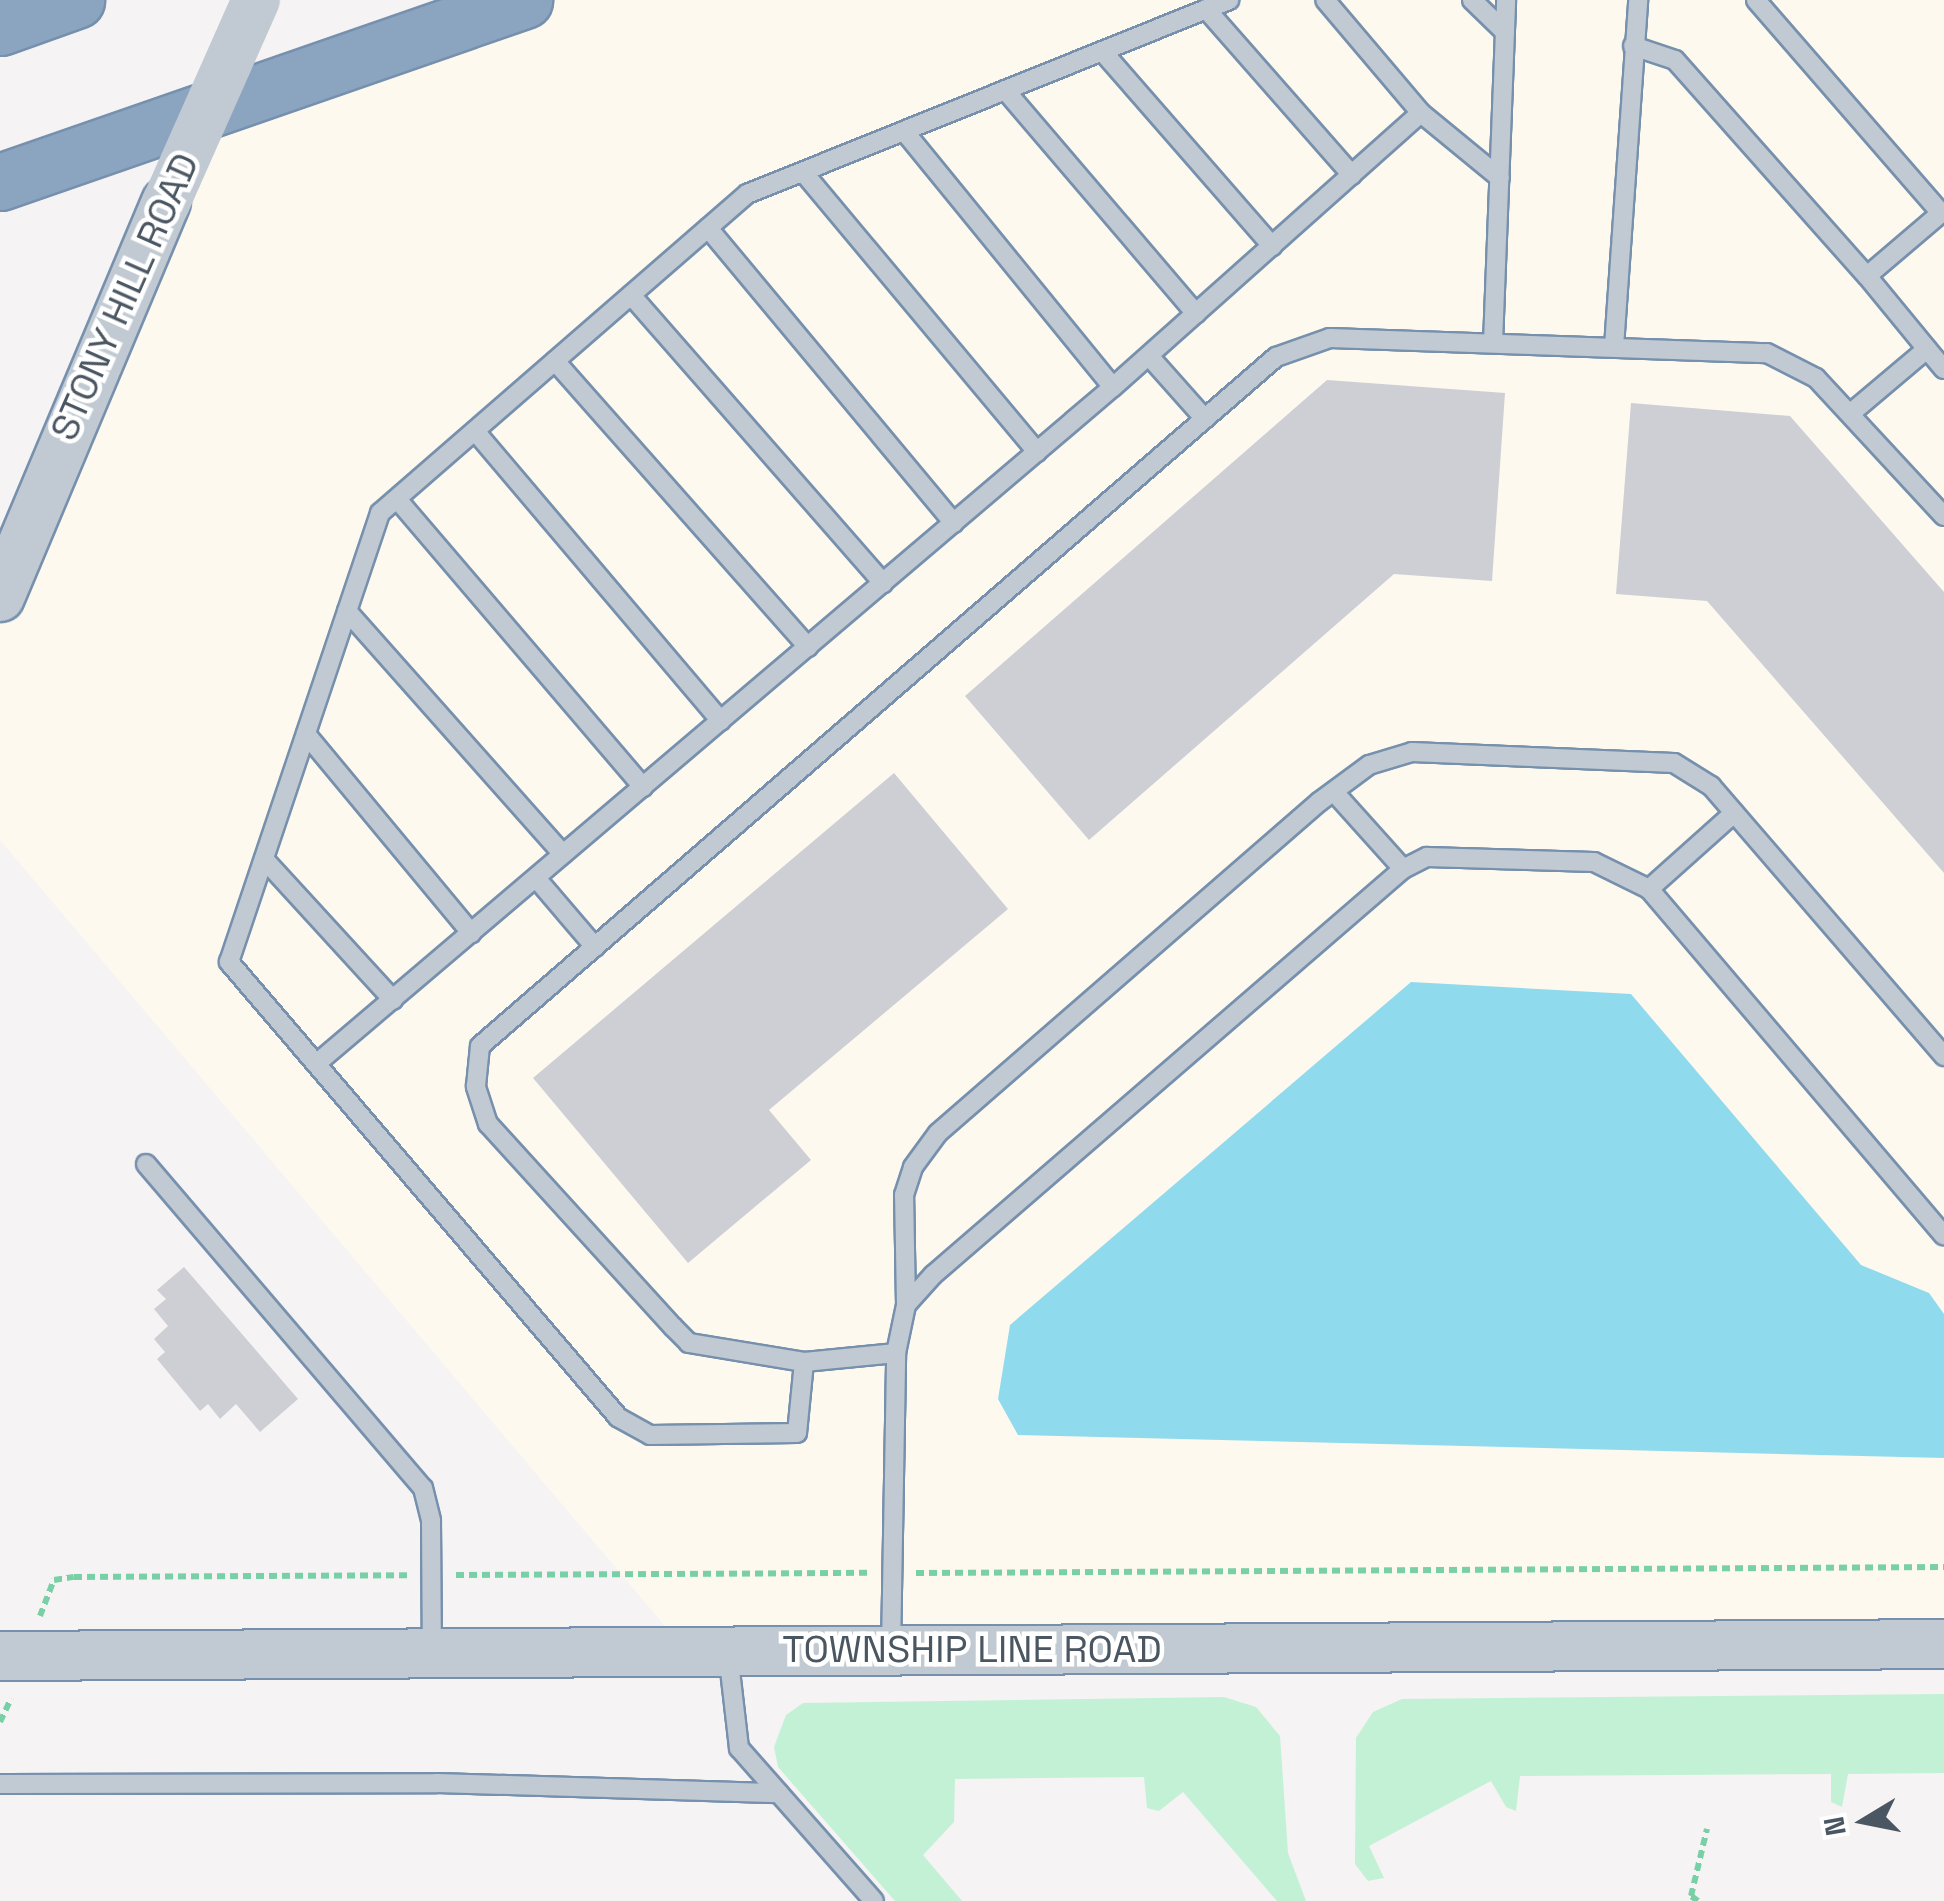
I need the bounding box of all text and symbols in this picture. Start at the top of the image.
street label: STONY HILL ROAD [41,146,209,448]
street label: TOWNSHIP LINE ROAD [782,1627,1162,1673]
north arrow [1814,1771,1914,1871]
text: N [1815,1814,1854,1839]

